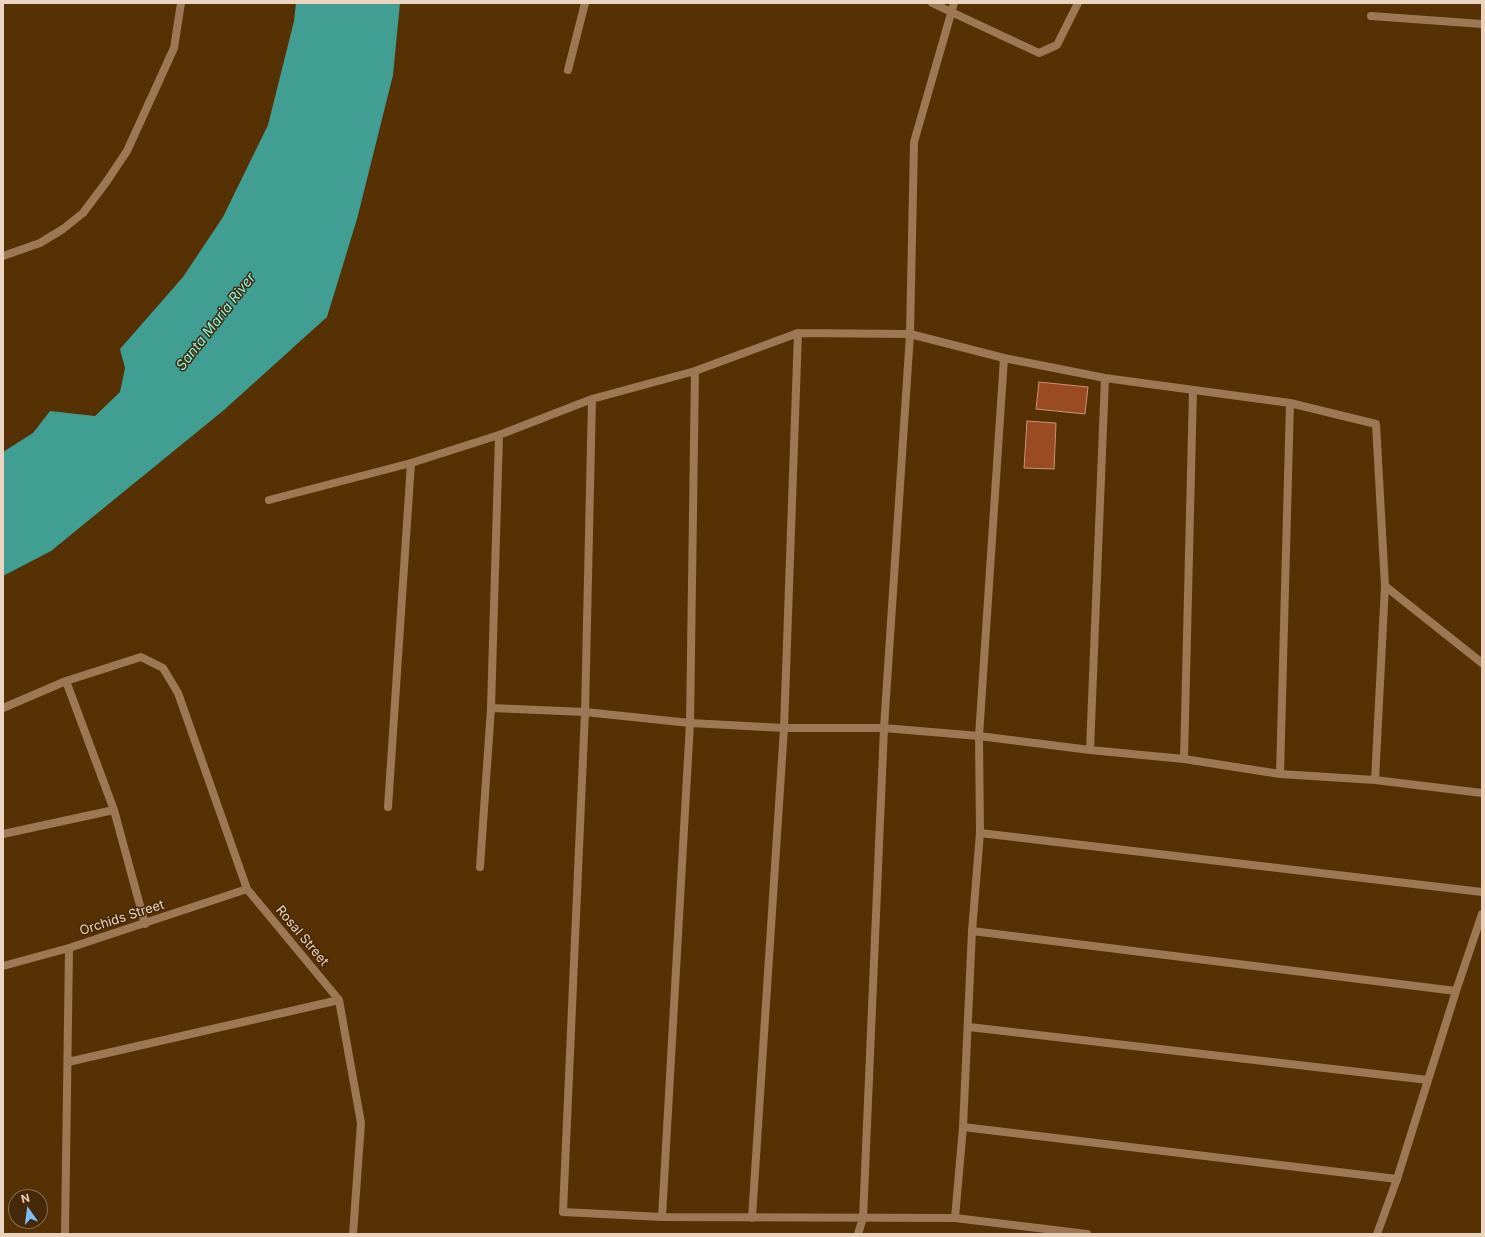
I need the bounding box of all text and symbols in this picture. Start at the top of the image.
water label: Santa Maria River [173,270,259,374]
street label: Orchids Street [78,897,166,939]
street label: Rosal Street [272,903,332,969]
north arrow [8,1189,48,1229]
text: N [20,1191,31,1206]

